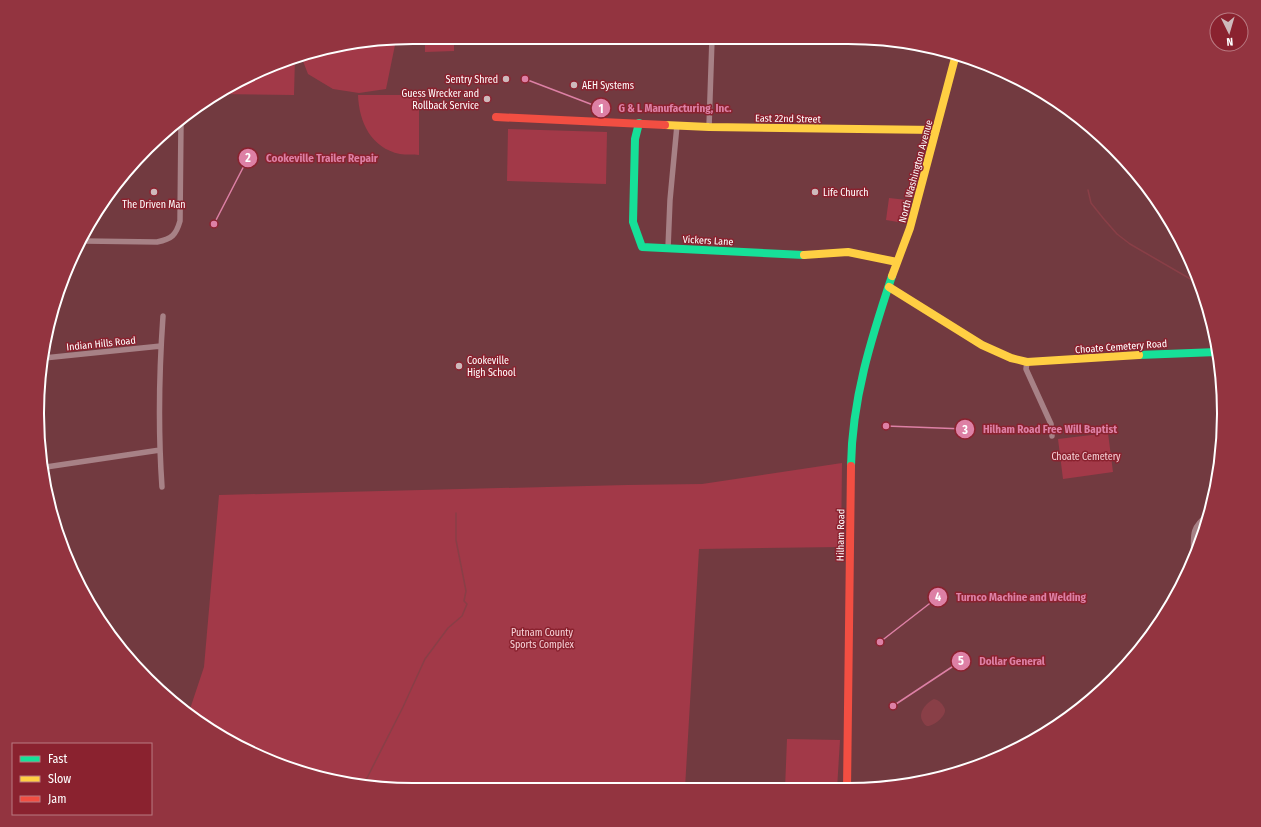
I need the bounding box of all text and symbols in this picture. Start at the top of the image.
north arrow [1209,12,1249,52]
text: N [1226,35,1234,48]
place label: Sentry Shred [446,74,498,86]
marker: Sentry Shred [501,74,511,84]
marker: AEH Systems [569,80,579,90]
place label: AEH Systems [582,80,634,92]
place label: Guess Wrecker and Rollback Service [402,88,479,112]
marker: Guess Wrecker and Rollback Service [482,94,492,104]
callout: G & L Manufacturing, Inc. [591,97,740,120]
text: 1 [598,102,604,116]
text: G & L Manufacturing, Inc. [618,102,732,115]
street label: East 22nd Street [755,112,822,126]
street label: North Washington Avenue [896,119,935,224]
callout: Cookeville Trailer Repair [238,147,386,170]
text: 2 [244,151,251,165]
text: Cookeville Trailer Repair [266,152,379,165]
marker: The Driven Man [149,187,159,197]
marker: Life Church [810,187,820,197]
place label: Life Church [823,187,868,199]
place label: The Driven Man [122,199,186,211]
street label: Vickers Lane [682,234,734,248]
street label: Indian Hills Road [66,334,136,354]
street label: Choate Cemetery Road [1075,338,1168,356]
place label: Cookeville High School [467,355,516,379]
marker: Cookeville High School [454,361,464,371]
callout: Hilham Road Free Will Baptist [955,418,1125,441]
text: 3 [961,423,968,437]
text: Hilham Road Free Will Baptist [983,423,1117,436]
park label: Choate Cemetery [1051,451,1121,463]
street label: Hilham Road [835,509,847,561]
callout: Turnco Machine and Welding [928,586,1094,609]
text: 4 [935,590,941,604]
text: Turnco Machine and Welding [956,591,1087,604]
park label: Putnam County Sports Complex [510,627,575,651]
callout: Dollar General [951,649,1053,672]
text: 5 [958,654,964,668]
text: Dollar General [979,655,1046,668]
legend [12,743,152,815]
text: Fast [48,752,67,766]
text: Slow [48,772,71,786]
text: Jam [48,792,66,806]

